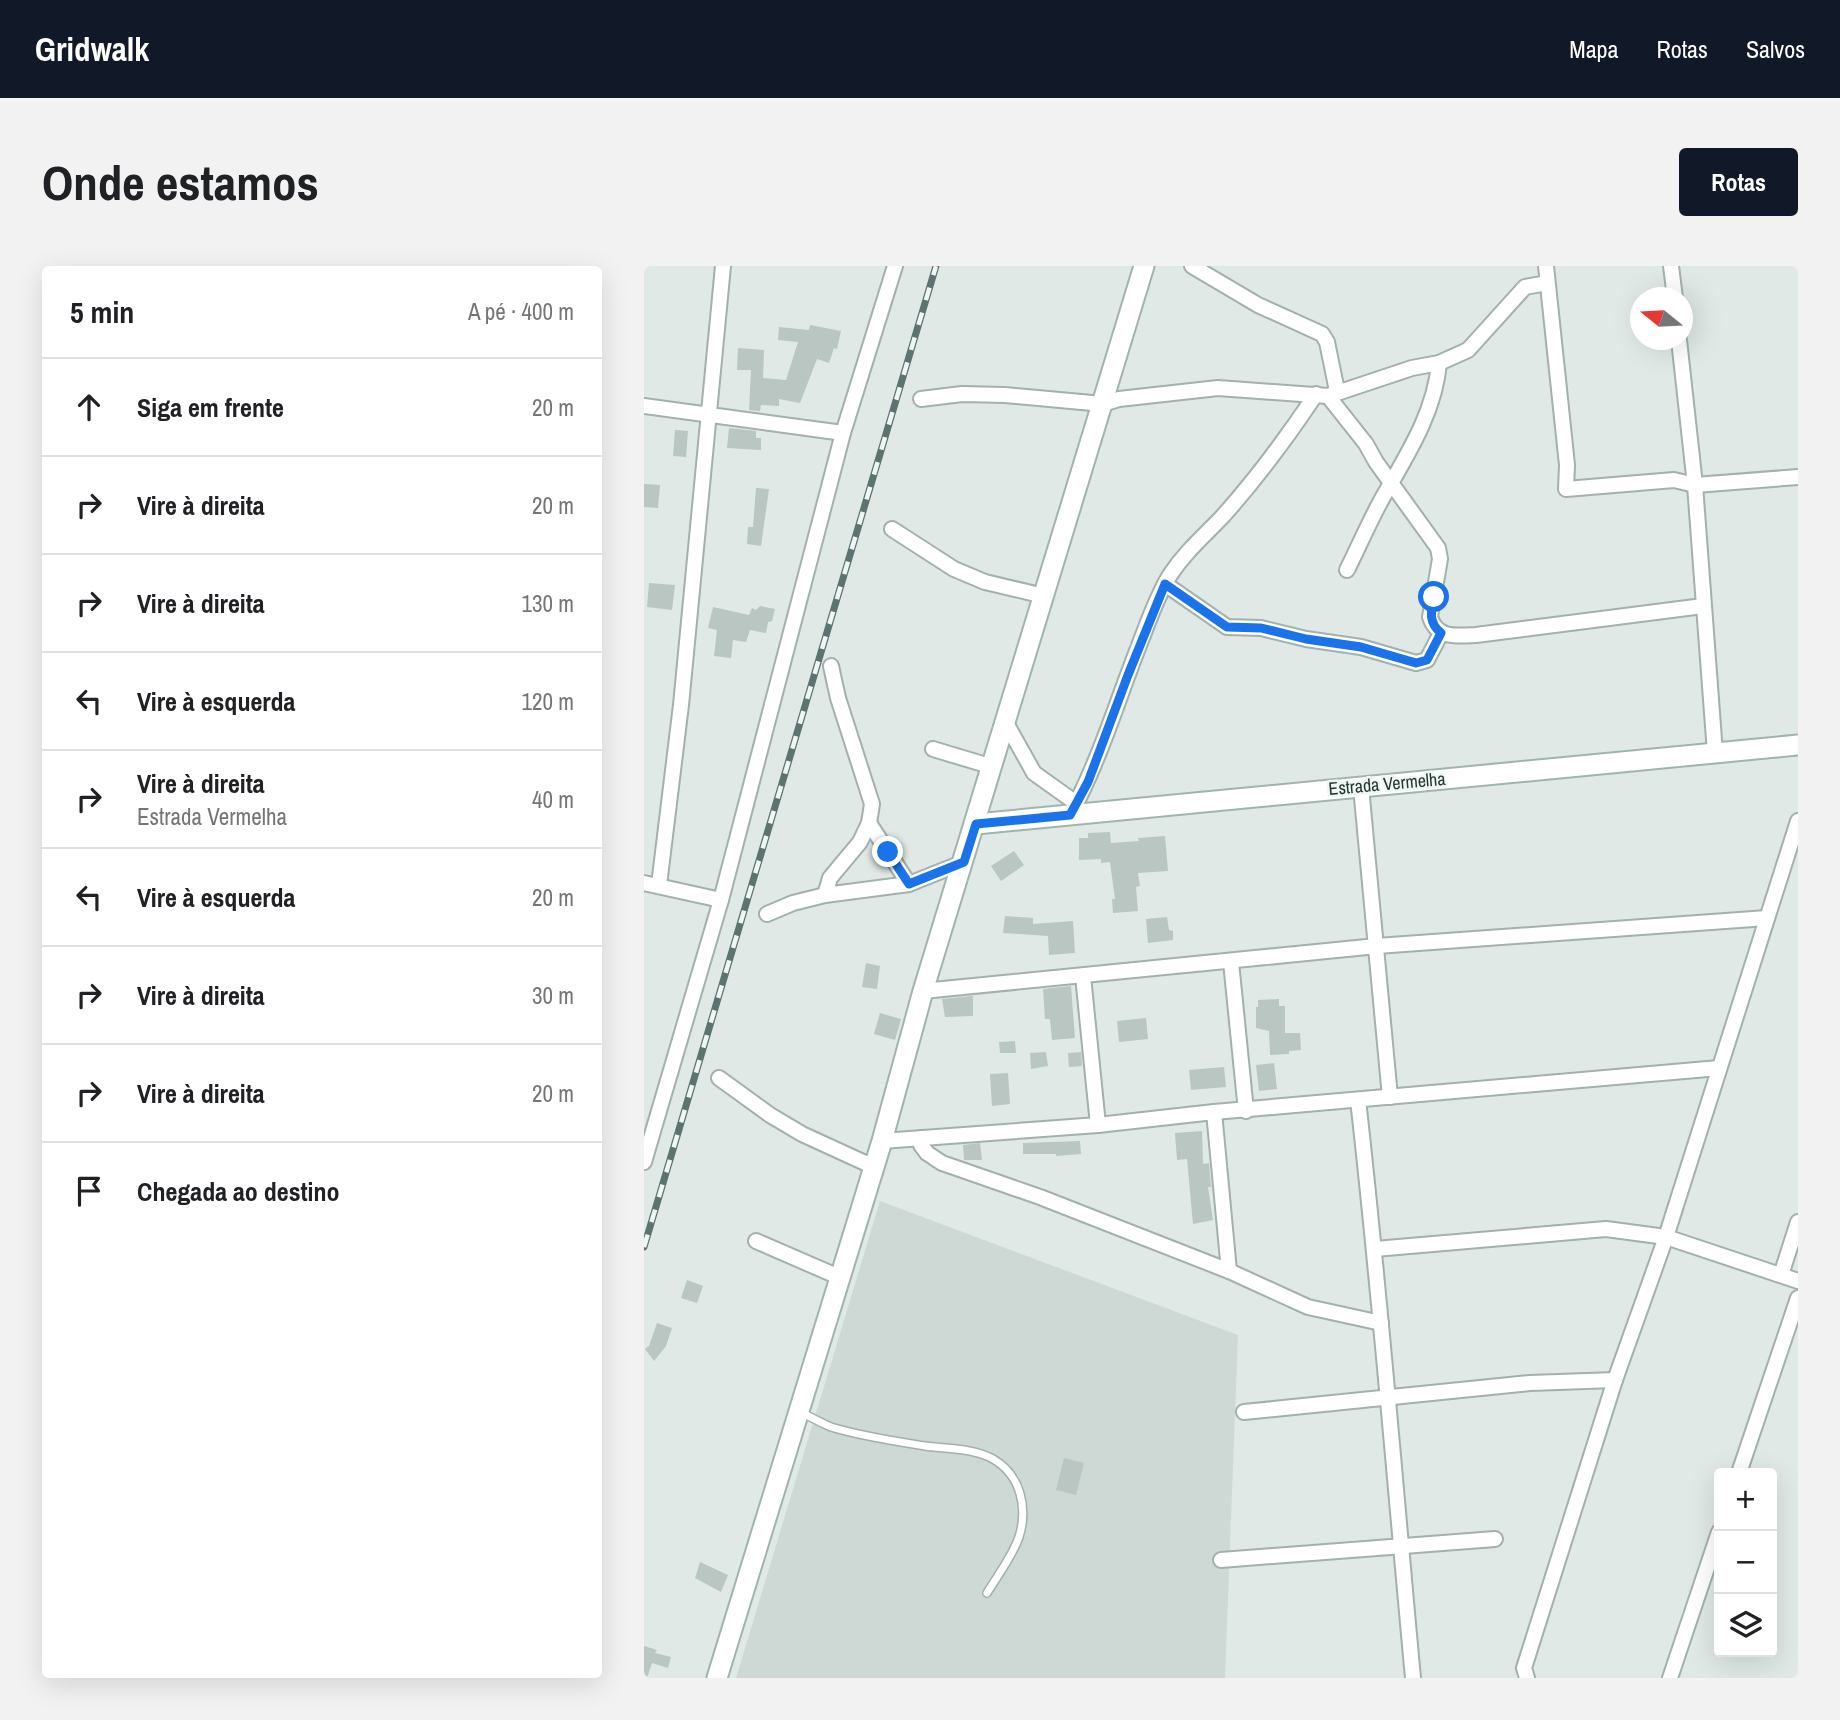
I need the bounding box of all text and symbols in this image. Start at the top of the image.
text: Gridwalk [35,27,149,71]
text: Mapa [1569,33,1619,65]
text: Rotas [1657,33,1708,65]
text: Salvos [1746,33,1805,65]
button: Rotas [1679,148,1798,216]
text: Onde estamos [42,149,319,215]
north arrow [1630,287,1693,350]
text: 5 min [70,292,134,332]
text: A pé · 400 m [468,296,574,327]
icon: ahead [70,388,108,426]
text: Siga em frente [137,390,284,425]
text: 20 m [532,392,574,423]
icon: right [70,486,108,524]
text: Vire à direita [137,488,265,523]
text: 20 m [532,490,574,521]
route start [1418,581,1449,612]
icon: right [70,584,108,622]
text: Vire à direita [137,586,265,621]
text: 130 m [522,588,574,619]
icon: left [70,682,108,720]
text: Vire à esquerda [137,684,295,719]
text: 120 m [522,686,574,717]
text: Vire à direita [137,766,265,801]
street label: Estrada Vermelha [1327,766,1446,801]
icon: right [70,780,108,818]
text: 40 m [532,784,574,815]
text: Estrada Vermelha [137,801,287,832]
route end [872,836,903,867]
icon: left [70,878,108,916]
text: Vire à esquerda [137,880,295,915]
text: 20 m [532,882,574,913]
icon: right [70,976,108,1014]
text: Vire à direita [137,978,265,1013]
text: 30 m [532,980,574,1011]
icon: right [70,1074,108,1112]
text: Vire à direita [137,1076,265,1111]
text: 20 m [532,1078,574,1109]
icon: arrive [70,1172,108,1210]
text: Chegada ao destino [137,1174,340,1209]
map controls [1714,1468,1777,1657]
button: + [1714,1468,1777,1531]
button: − [1714,1531,1777,1594]
button: layers [1714,1594,1777,1657]

